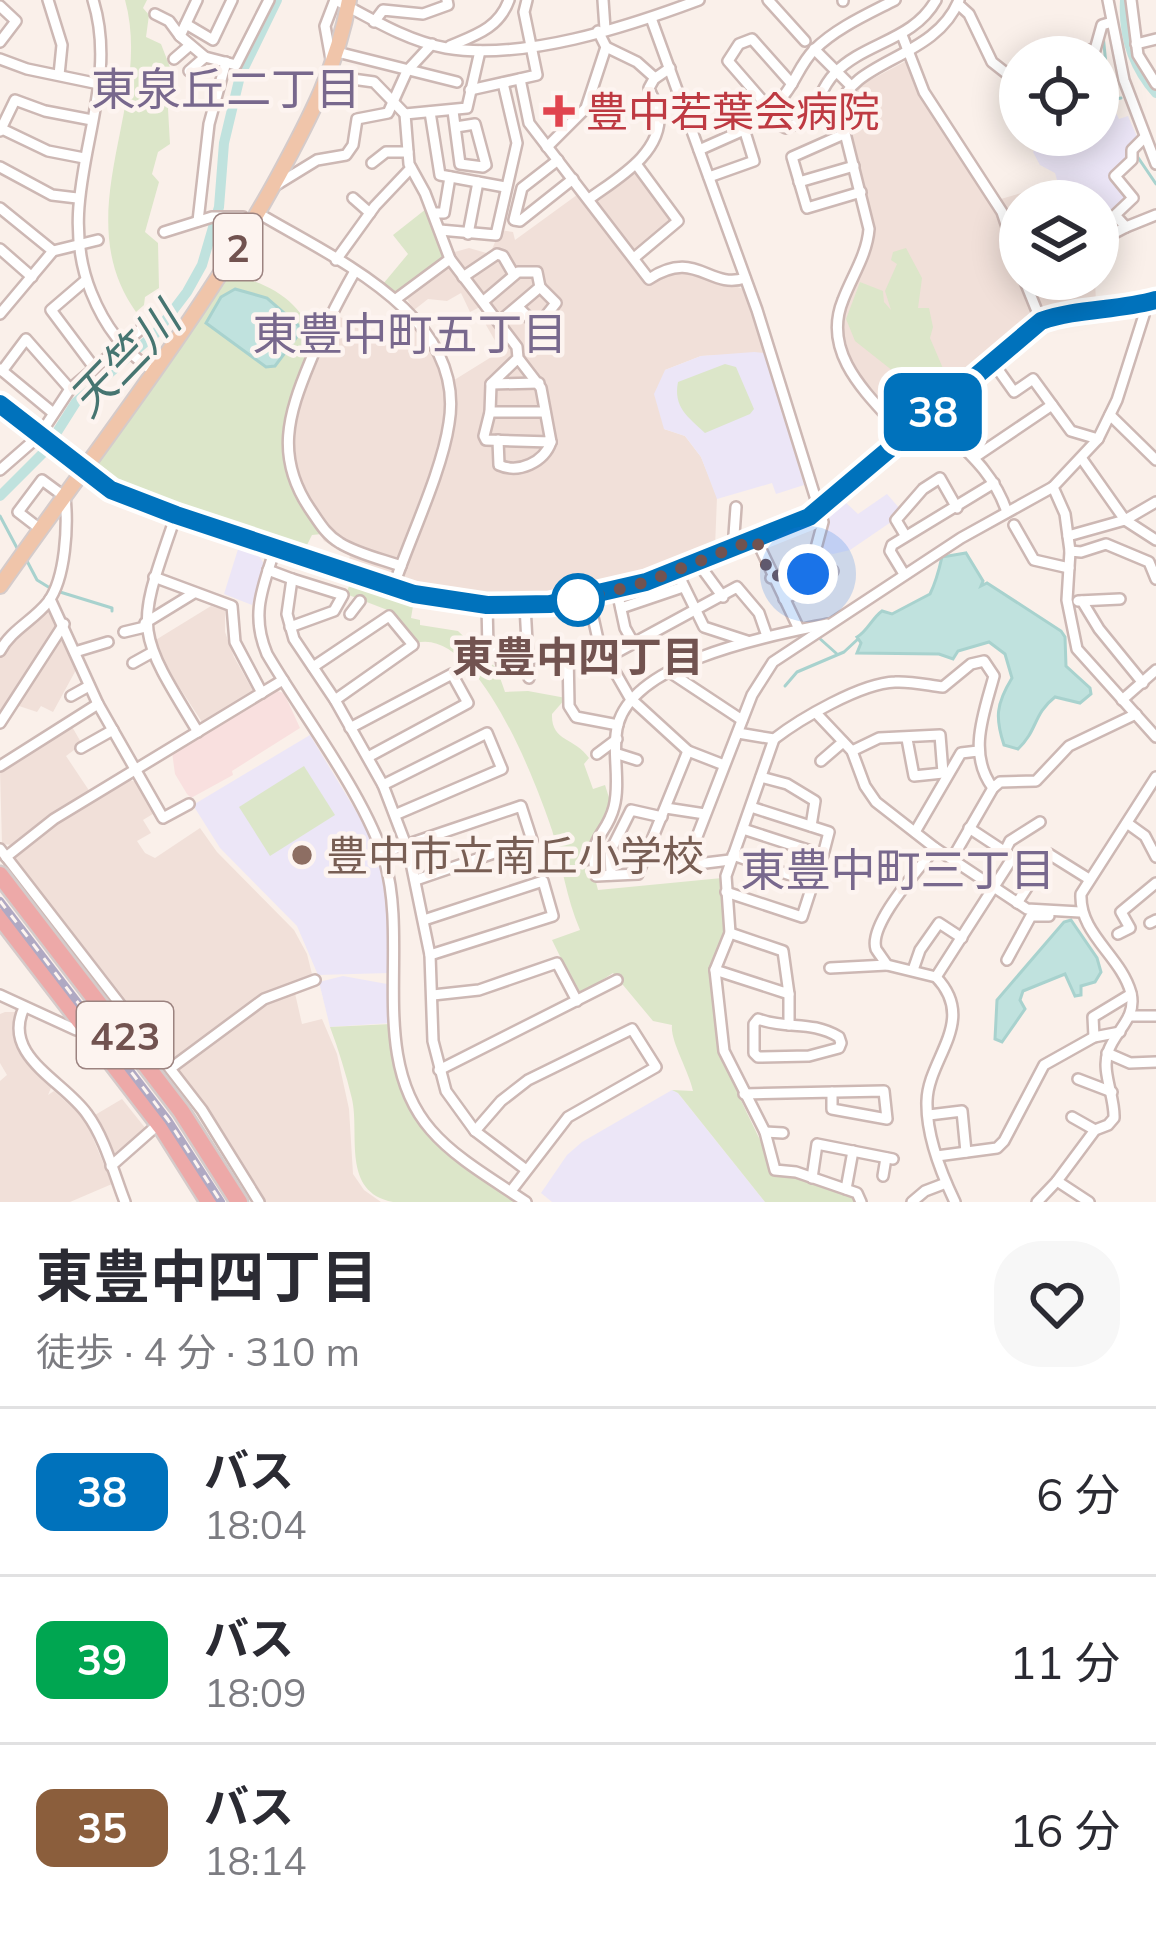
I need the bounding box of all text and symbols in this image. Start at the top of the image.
map controls [999,36,1119,300]
button: locate [999,36,1119,156]
district label: 東泉丘二丁目 [91,60,361,116]
place label: 豊中若葉会病院 [586,85,880,138]
marker: 豊中若葉会病院 [543,95,575,127]
button: layers [999,180,1119,300]
road number: 2 [214,214,262,280]
water label: 天竺川 [57,288,194,427]
district label: 東豊中町五丁目 [252,305,568,361]
line badge: 38 [879,373,987,451]
text: 38 [908,385,958,438]
your location [778,544,838,604]
marker: 東豊中四丁目 [553,575,603,625]
place label: 東豊中四丁目 [452,630,704,683]
place label: 豊中市立南丘小学校 [326,829,704,882]
district label: 東豊中町三丁目 [740,841,1056,897]
marker: 豊中市立南丘小学校 [289,842,315,868]
road number: 423 [77,1002,173,1068]
text: 東豊中四丁目 [36,1240,378,1311]
button: heart [994,1241,1120,1367]
text: 徒歩 · 4 分 · 310 m [36,1327,360,1376]
text: バス [204,1442,294,1498]
text: 38 [77,1465,127,1518]
text: 6 分 [1036,1466,1120,1522]
text: 18:04 [204,1500,307,1549]
text: バス [204,1610,294,1666]
text: 39 [77,1633,127,1686]
text: 11 分 [1009,1634,1120,1690]
text: 18:09 [204,1668,307,1717]
text: バス [204,1778,294,1834]
text: 35 [77,1801,127,1854]
text: 16 分 [1009,1802,1120,1858]
text: 18:14 [204,1836,307,1885]

